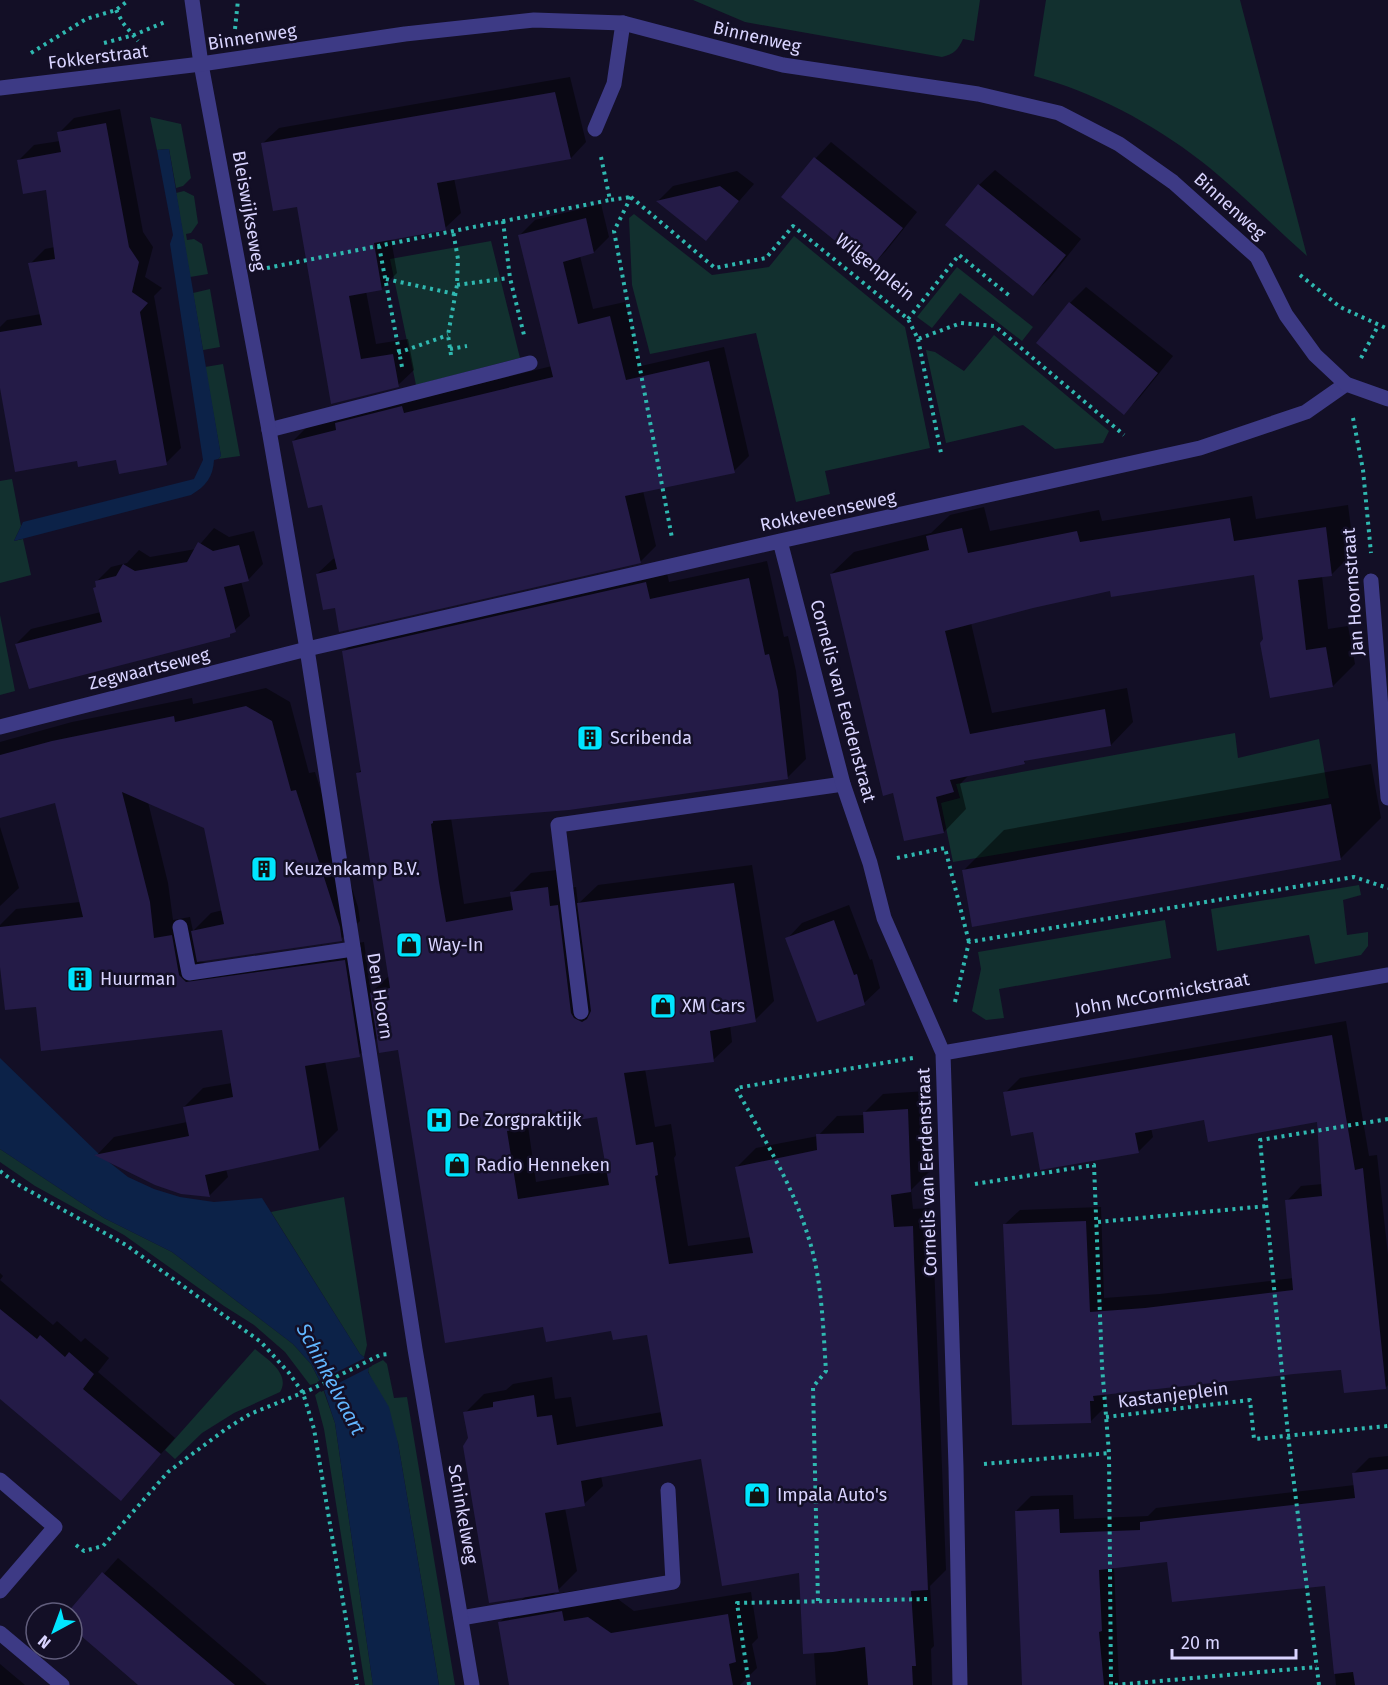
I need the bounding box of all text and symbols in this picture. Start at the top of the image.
street label: Binnenweg [711,16,804,58]
street label: Binnenweg [206,19,299,55]
street label: Fokkerstraat [47,40,150,74]
street label: Bleiswijkseweg [228,149,271,273]
street label: Binnenweg [1189,168,1271,245]
street label: Wilgenplein [831,228,919,306]
street label: Rokkeveenseweg [758,486,899,536]
street label: Jan Hoornstraat [1338,527,1368,657]
street label: Cornelis van Eerdenstraat [805,597,881,805]
street label: Zegwaartseweg [86,643,212,695]
building icon: Scribenda [575,723,605,753]
place label: Scribenda [610,727,692,749]
building icon: Keuzenkamp B.V. [249,854,279,884]
place label: Keuzenkamp B.V. [284,858,420,880]
shop icon: Way-In [394,930,424,960]
place label: Way-In [428,934,484,956]
street label: Den Hoorn [362,951,398,1041]
building icon: Huurman [65,964,95,994]
place label: Huurman [100,968,176,990]
street label: John McCormickstraat [1073,968,1252,1020]
shop icon: XM Cars [648,991,678,1021]
place label: XM Cars [682,995,745,1017]
street label: Cornelis van Eerdenstraat [912,1067,942,1277]
hospital icon: De Zorgpraktijk [424,1105,454,1135]
place label: De Zorgpraktijk [458,1109,582,1131]
shop icon: Radio Henneken [442,1150,472,1180]
place label: Radio Henneken [476,1154,610,1176]
water label: Schinkelvaart [291,1318,371,1440]
street label: Kastanjeplein [1116,1377,1230,1413]
street label: Schinkelweg [443,1462,483,1566]
shop icon: Impala Auto's [742,1480,772,1510]
place label: Impala Auto's [777,1484,887,1506]
north arrow [24,1601,84,1661]
scale bar [1172,1622,1296,1660]
text: N [34,1631,55,1653]
text: 20 m [1181,1632,1220,1654]

